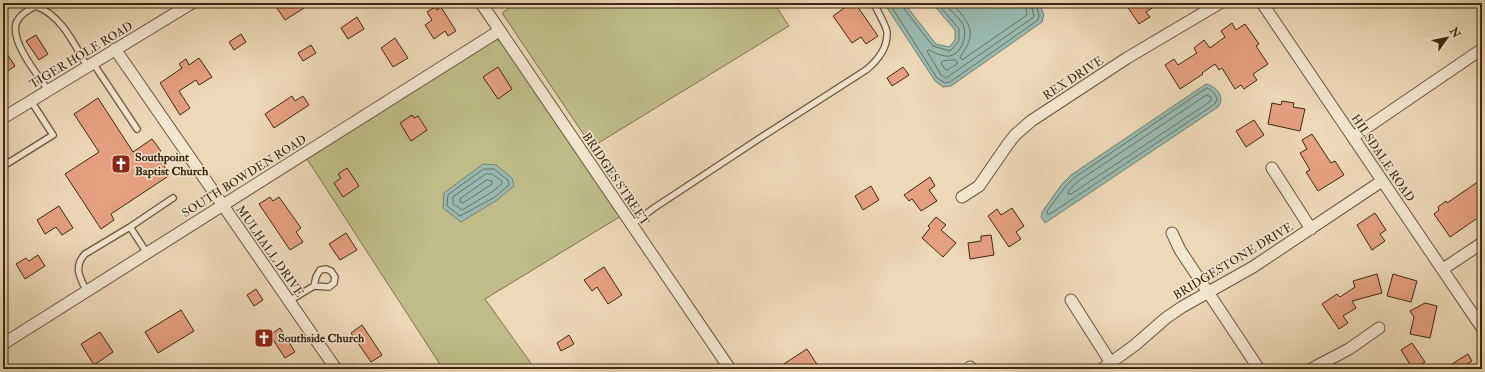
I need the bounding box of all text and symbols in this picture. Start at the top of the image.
street label: TIGER HOLE ROAD [27,18,136,92]
north arrow [1427,18,1467,58]
text: N [1446,24,1464,41]
street label: REX DRIVE [1040,53,1107,104]
street label: HILSDALE ROAD [1348,112,1418,205]
street label: BRIDGES STREET [579,130,652,229]
street label: SOUTH BOWDEN ROAD [179,132,310,221]
place label: Southpoint Baptist Church [135,150,209,179]
church icon: Southpoint Baptist Church [110,153,132,175]
street label: MULHALL DRIVE [233,203,307,300]
street label: BRIDGESTONE DRIVE [1171,220,1296,303]
church icon: Southside Church [253,327,275,349]
place label: Southside Church [278,331,365,346]

